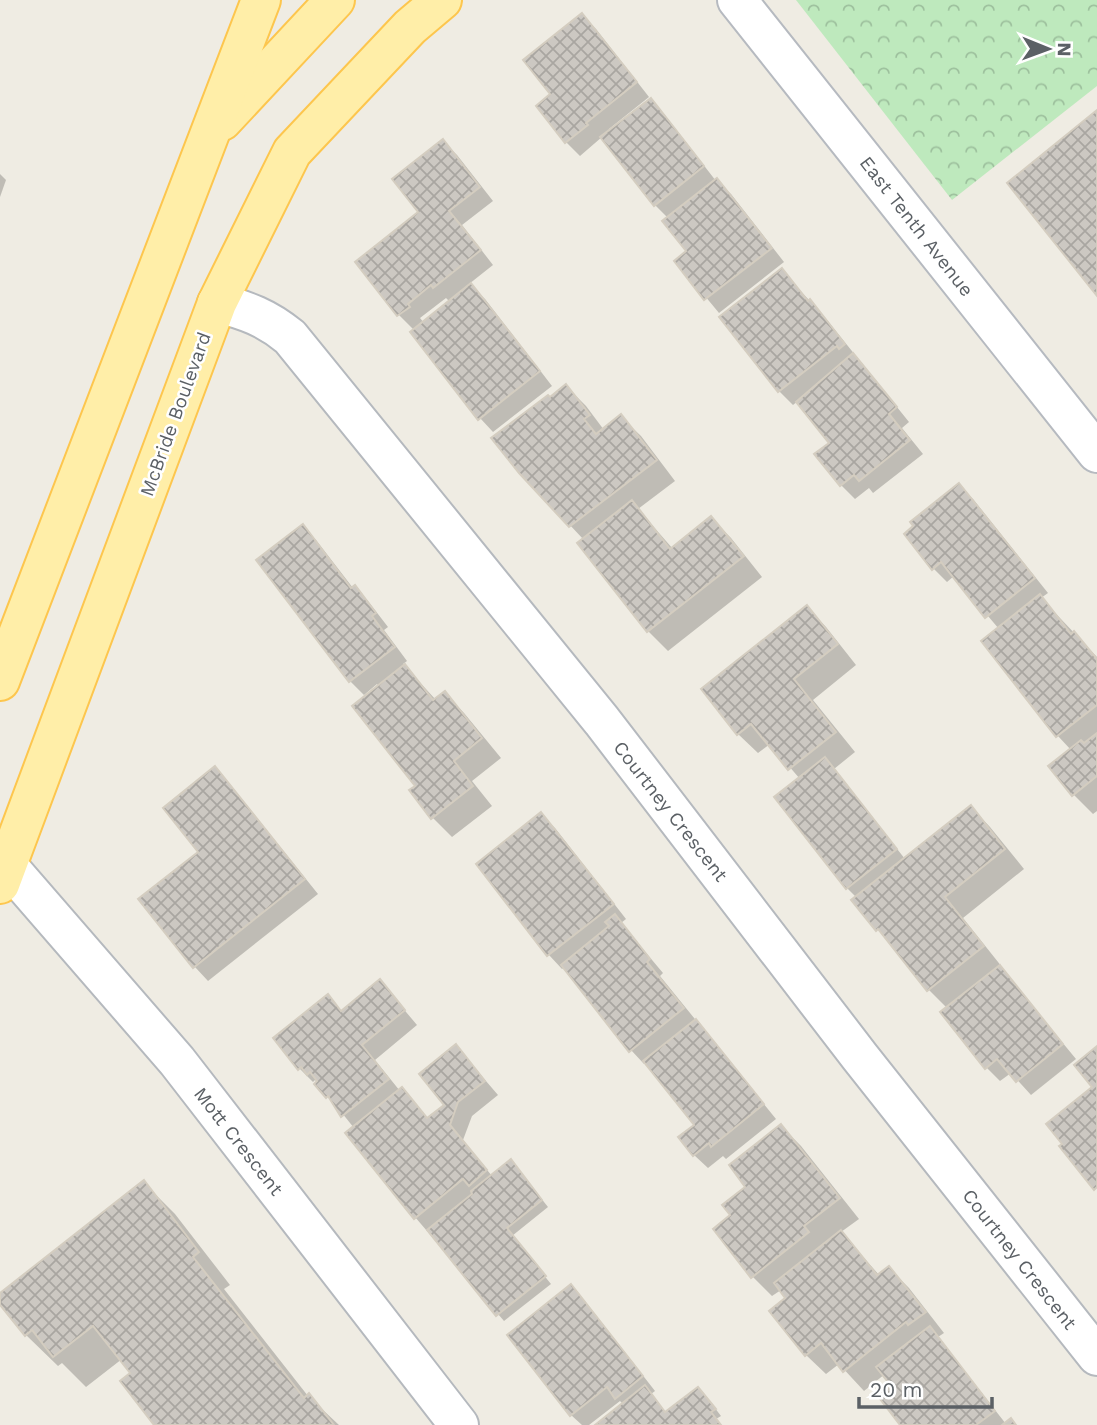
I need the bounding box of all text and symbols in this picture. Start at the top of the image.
north arrow [1013,14,1083,84]
text: N [1053,42,1076,57]
street label: East Tenth Avenue [855,152,978,301]
street label: McBride Boulevard [135,329,216,499]
street label: Courtney Crescent [609,736,733,886]
street label: Mott Crescent [189,1083,288,1200]
street label: Courtney Crescent [958,1184,1082,1334]
scale bar [859,1366,992,1410]
text: 20 m [870,1377,922,1402]

